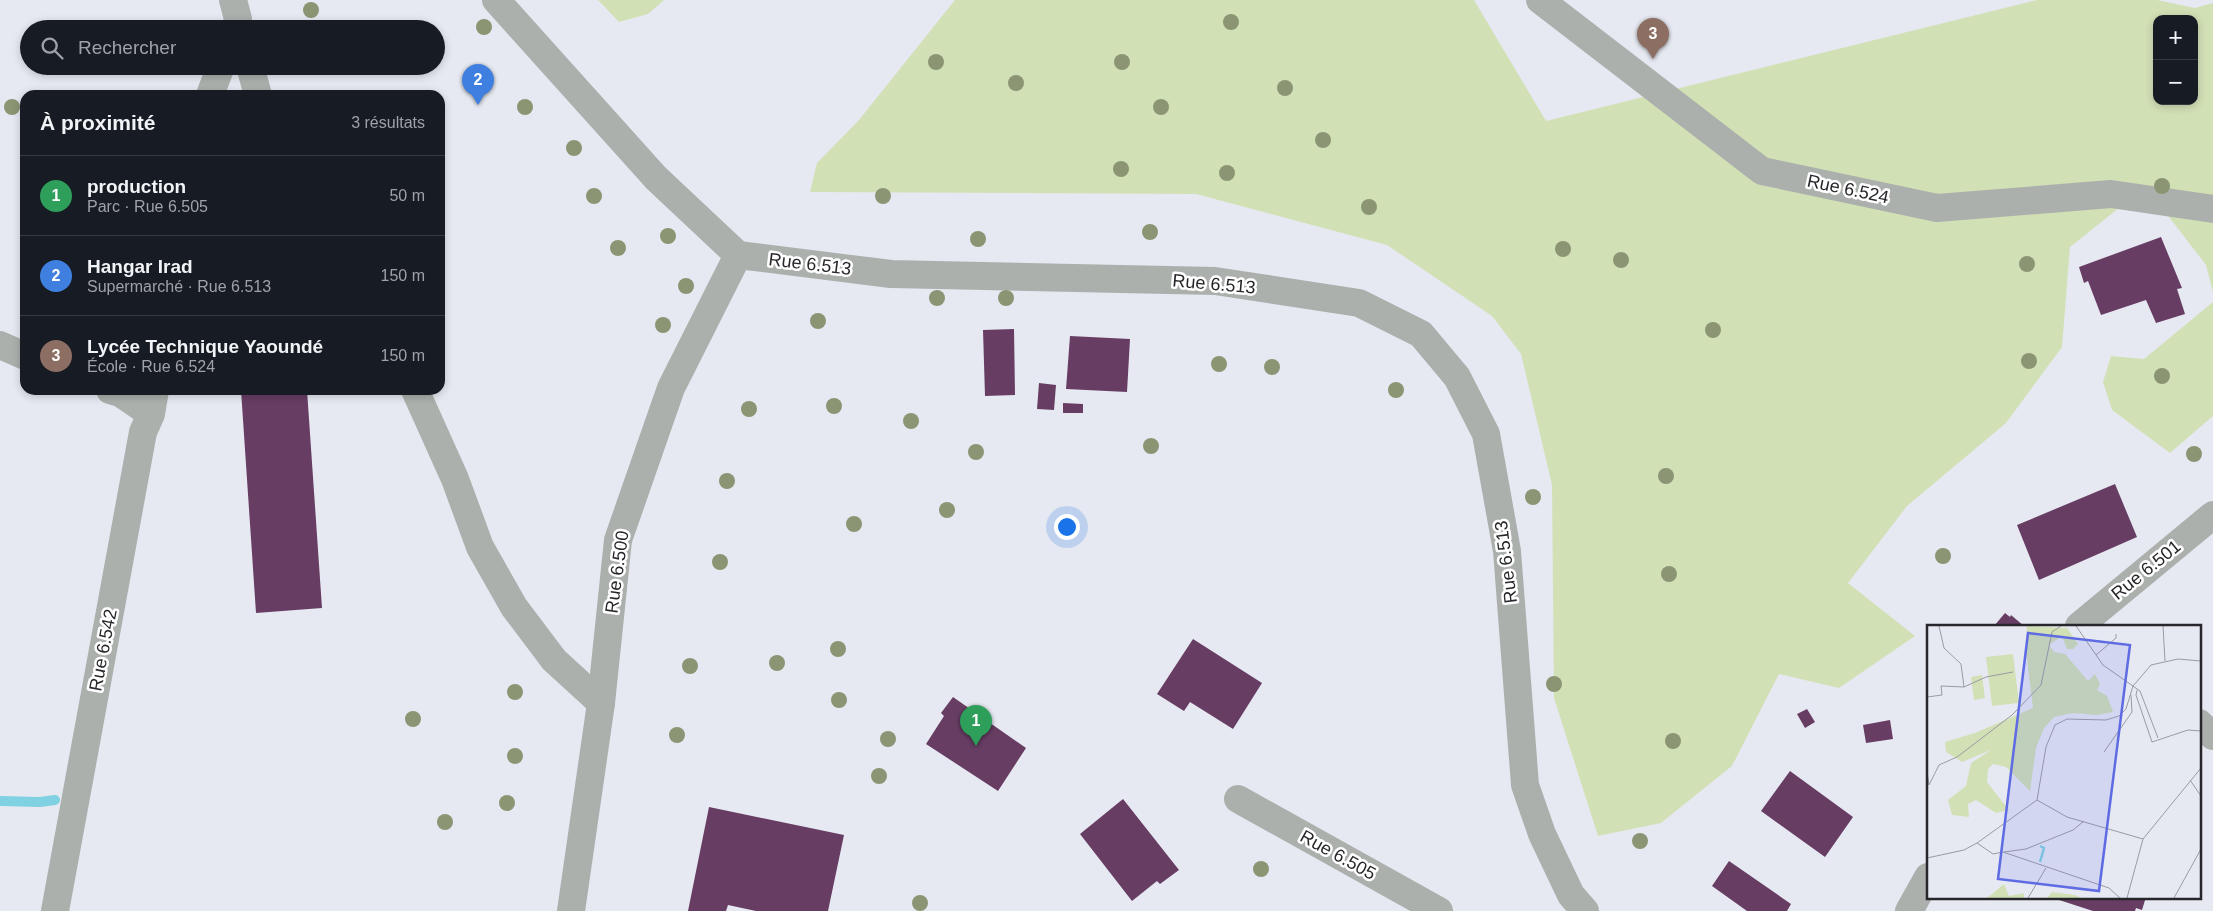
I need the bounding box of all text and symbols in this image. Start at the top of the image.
map controls [2153,15,2198,105]
button: + [2153,15,2198,60]
pin: 3 [1637,18,1669,59]
search box [20,20,445,75]
icon: search [38,34,66,62]
text: Rechercher [78,37,176,58]
button: − [2153,60,2198,105]
pin: 2 [462,64,494,105]
text: À proximité [40,111,156,134]
text: 3 résultats [351,114,425,131]
street label: Rue 6.524 [1805,171,1891,207]
text: production [87,176,186,197]
text: 1 [52,187,60,204]
text: 50 m [389,187,425,204]
text: Parc · Rue 6.505 [87,198,208,215]
street label: Rue 6.513 [768,249,852,279]
text: Hangar Irad [87,256,193,277]
text: 2 [52,267,60,284]
text: 150 m [381,267,425,284]
street label: Rue 6.513 [1172,270,1256,298]
text: Supermarché · Rue 6.513 [87,278,271,295]
text: Lycée Technique Yaoundé [87,336,323,357]
text: 3 [52,347,60,364]
text: 150 m [381,347,425,364]
text: École · Rue 6.524 [87,358,215,375]
your location [1054,514,1080,540]
street label: Rue 6.513 [1491,520,1521,604]
street label: Rue 6.500 [601,529,633,615]
street label: Rue 6.501 [2107,536,2185,604]
street label: Rue 6.542 [85,607,121,693]
inset map [1927,625,2200,898]
pin: 1 [960,705,992,746]
street label: Rue 6.505 [1297,826,1379,884]

